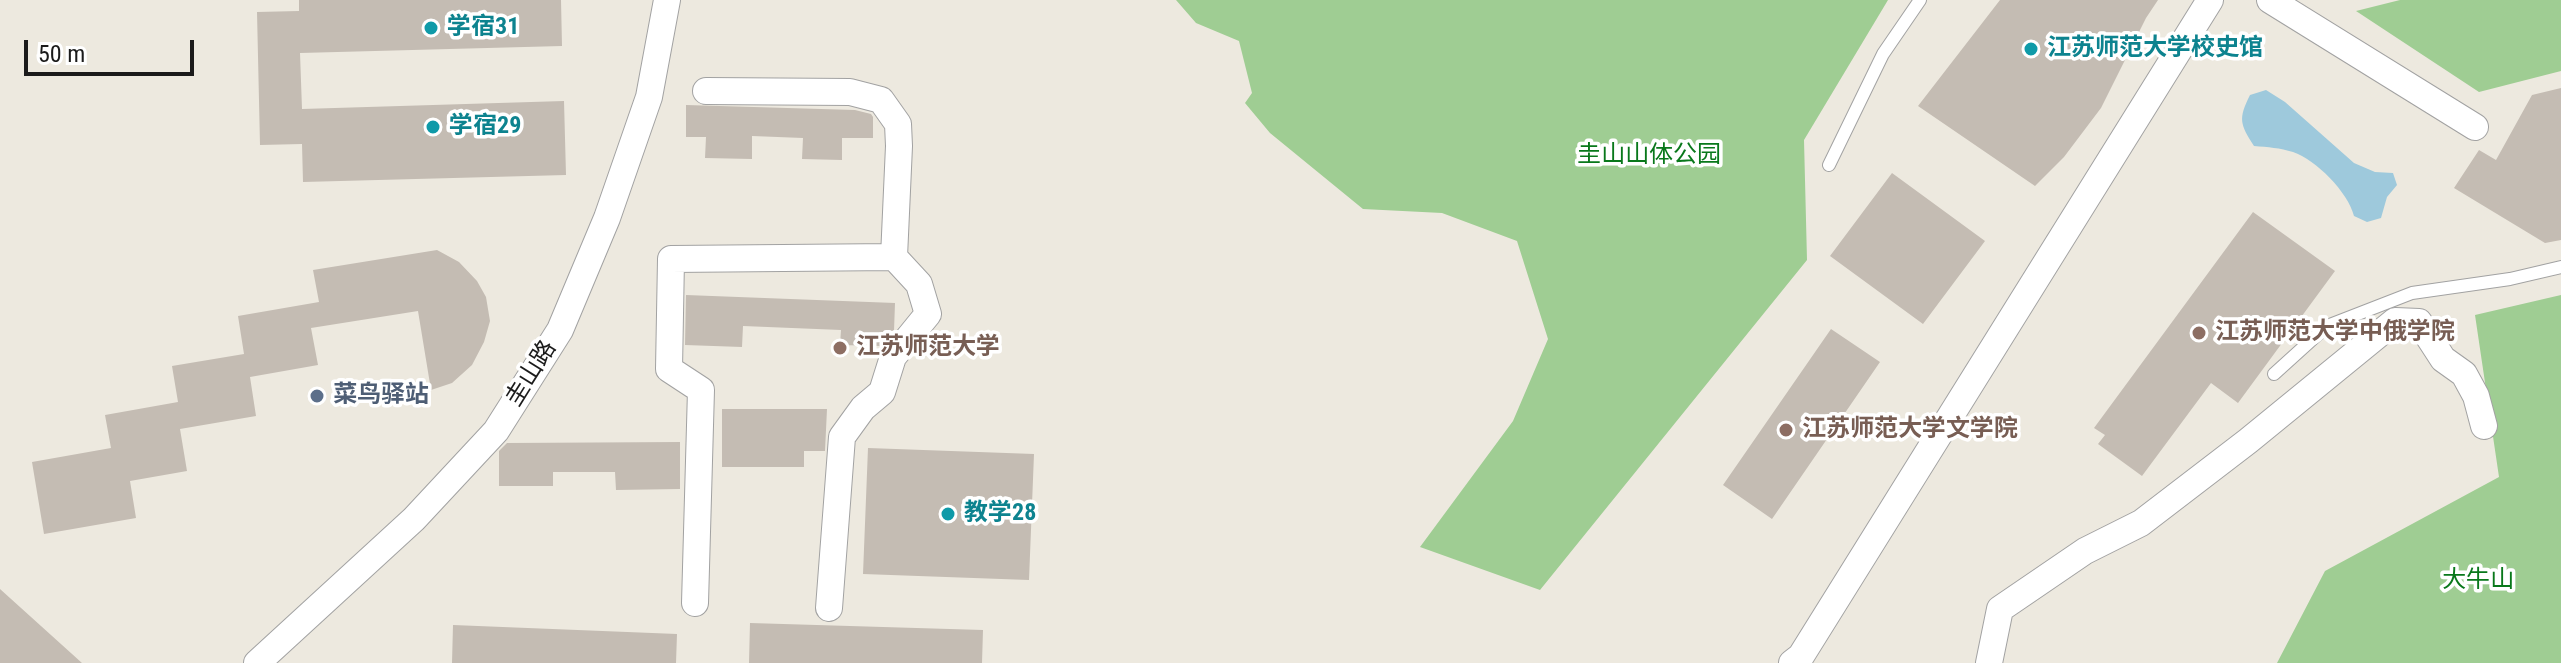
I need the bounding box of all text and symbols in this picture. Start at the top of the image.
place label: 学宿31 [447,14,519,42]
marker: 学宿31 [422,19,440,37]
scale bar [28,24,198,74]
place label: 江苏师范大学校史馆 [2047,35,2263,63]
text: 50 m [38,40,85,68]
marker: 江苏师范大学校史馆 [2022,40,2040,58]
place label: 学宿29 [449,113,521,141]
marker: 学宿29 [424,118,442,136]
park label: 圭山山体公园 [1577,142,1721,170]
place label: 江苏师范大学中俄学院 [2215,319,2455,347]
marker: 江苏师范大学中俄学院 [2190,324,2208,342]
place label: 江苏师范大学 [856,334,1000,362]
street label: 圭山路 [501,336,563,412]
marker: 江苏师范大学 [831,339,849,357]
place label: 菜鸟驿站 [333,382,429,410]
marker: 菜鸟驿站 [308,387,326,405]
place label: 江苏师范大学文学院 [1802,416,2018,444]
marker: 江苏师范大学文学院 [1777,421,1795,439]
place label: 教学28 [964,500,1036,528]
marker: 教学28 [939,505,957,523]
park label: 大牛山 [2442,567,2514,595]

